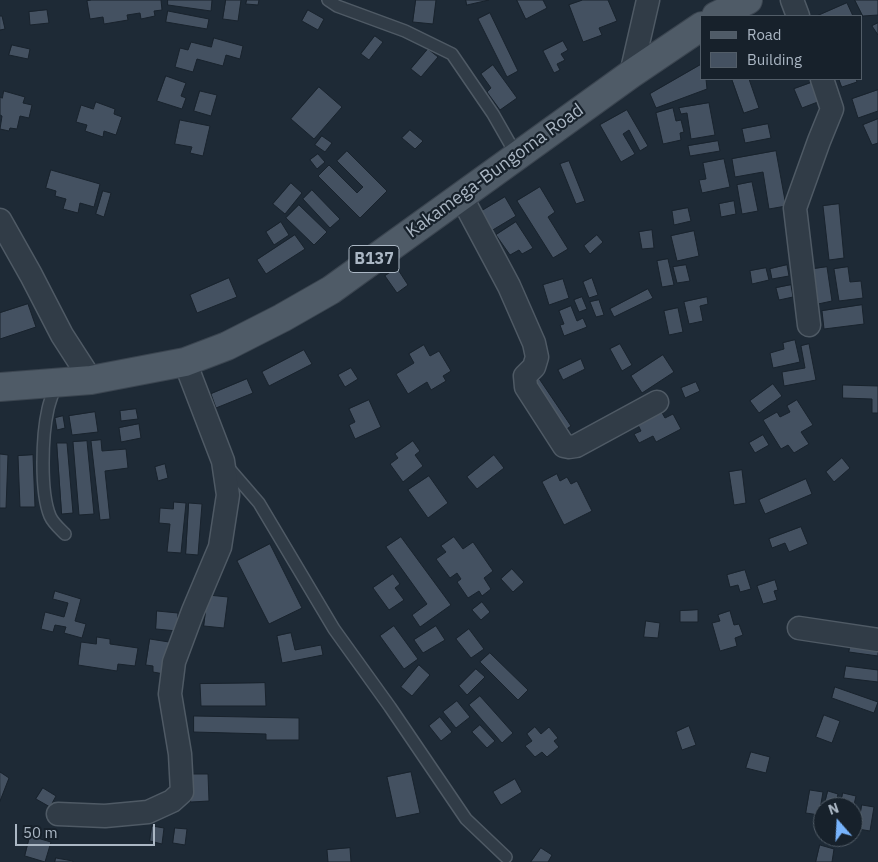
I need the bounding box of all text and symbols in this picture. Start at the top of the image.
legend [700,15,863,80]
text: Road [747,25,782,44]
text: Building [747,50,802,69]
street label: Kakamega-Bungoma Road [402,99,588,243]
road number: B137 [349,245,399,272]
north arrow [813,797,863,847]
text: N [826,799,841,819]
scale bar [18,814,158,846]
text: 50 m [23,823,58,842]

